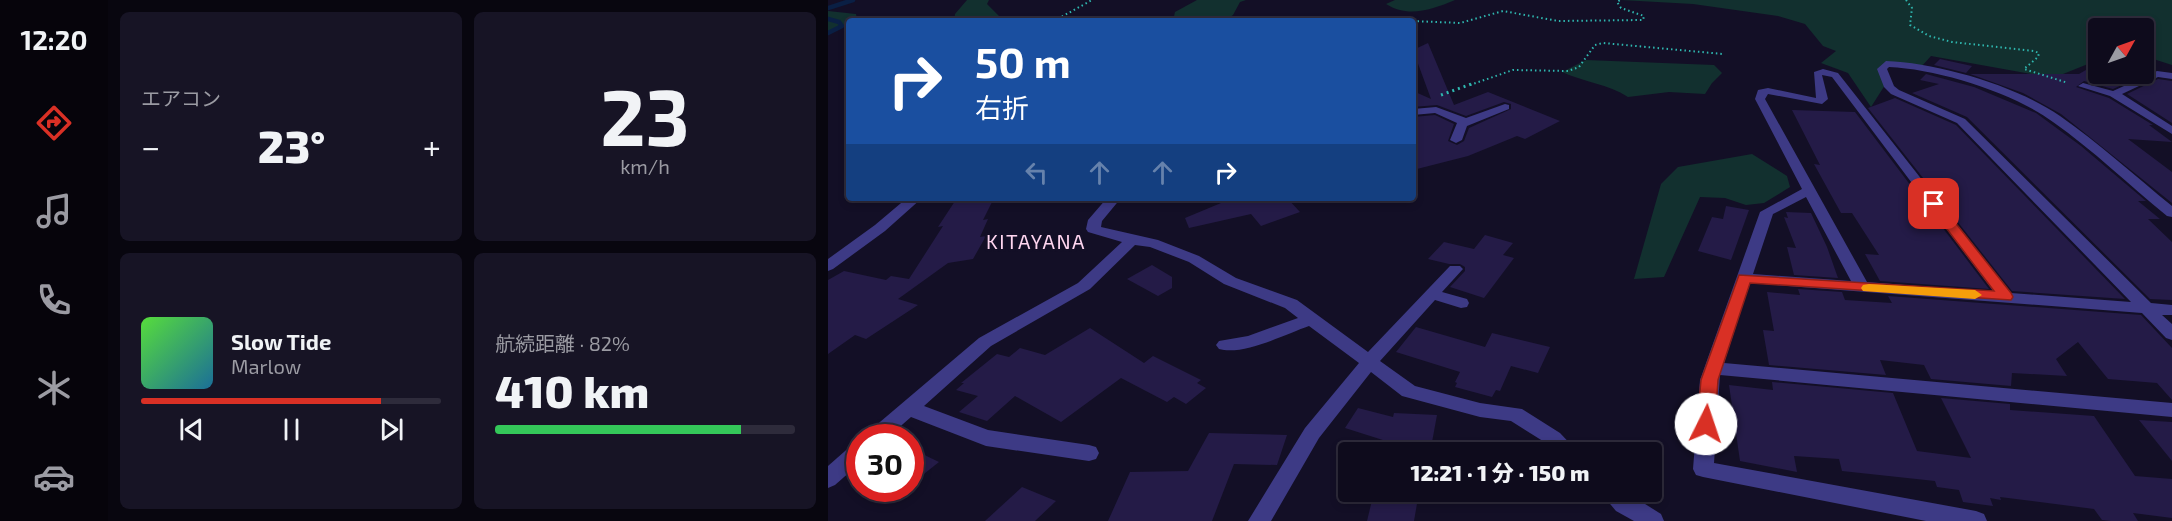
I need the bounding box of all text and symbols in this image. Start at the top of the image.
north arrow [2088,18,2154,84]
map controls [2088,18,2154,84]
text: 12:20 [20,23,88,55]
text: 50 m [975,36,1071,86]
icon: right [876,42,954,120]
text: 23 [600,68,690,162]
text: エアコン [141,86,221,110]
text: 右折 [975,91,1029,123]
icon: directions [33,102,75,144]
text: 23° [258,118,325,172]
text: − [141,126,160,166]
text: + [423,126,441,166]
text: km/h [620,154,670,178]
icon: left [1020,156,1053,189]
icon: ahead [1083,156,1116,189]
icon: ahead [1146,156,1179,189]
icon: right [1209,156,1242,189]
pin [1908,178,1959,229]
icon: arrive [1917,187,1950,220]
icon: music [33,190,75,232]
district label: KITAYANA [986,229,1086,253]
icon: phone [33,279,75,321]
text: Slow Tide [231,328,331,354]
text: 航続距離 · 82% [495,331,630,355]
text: Marlow [231,354,301,378]
text: 410 km [495,363,649,417]
icon: climate [33,367,75,409]
position arrow [1674,392,1738,456]
icon: previous [175,413,208,446]
icon: pause [275,413,308,446]
icon: next [375,413,408,446]
speed limit sign: 30 [846,424,924,502]
icon: car [33,456,75,498]
text: 12:21 · 1 分 · 150 m [1410,459,1590,485]

